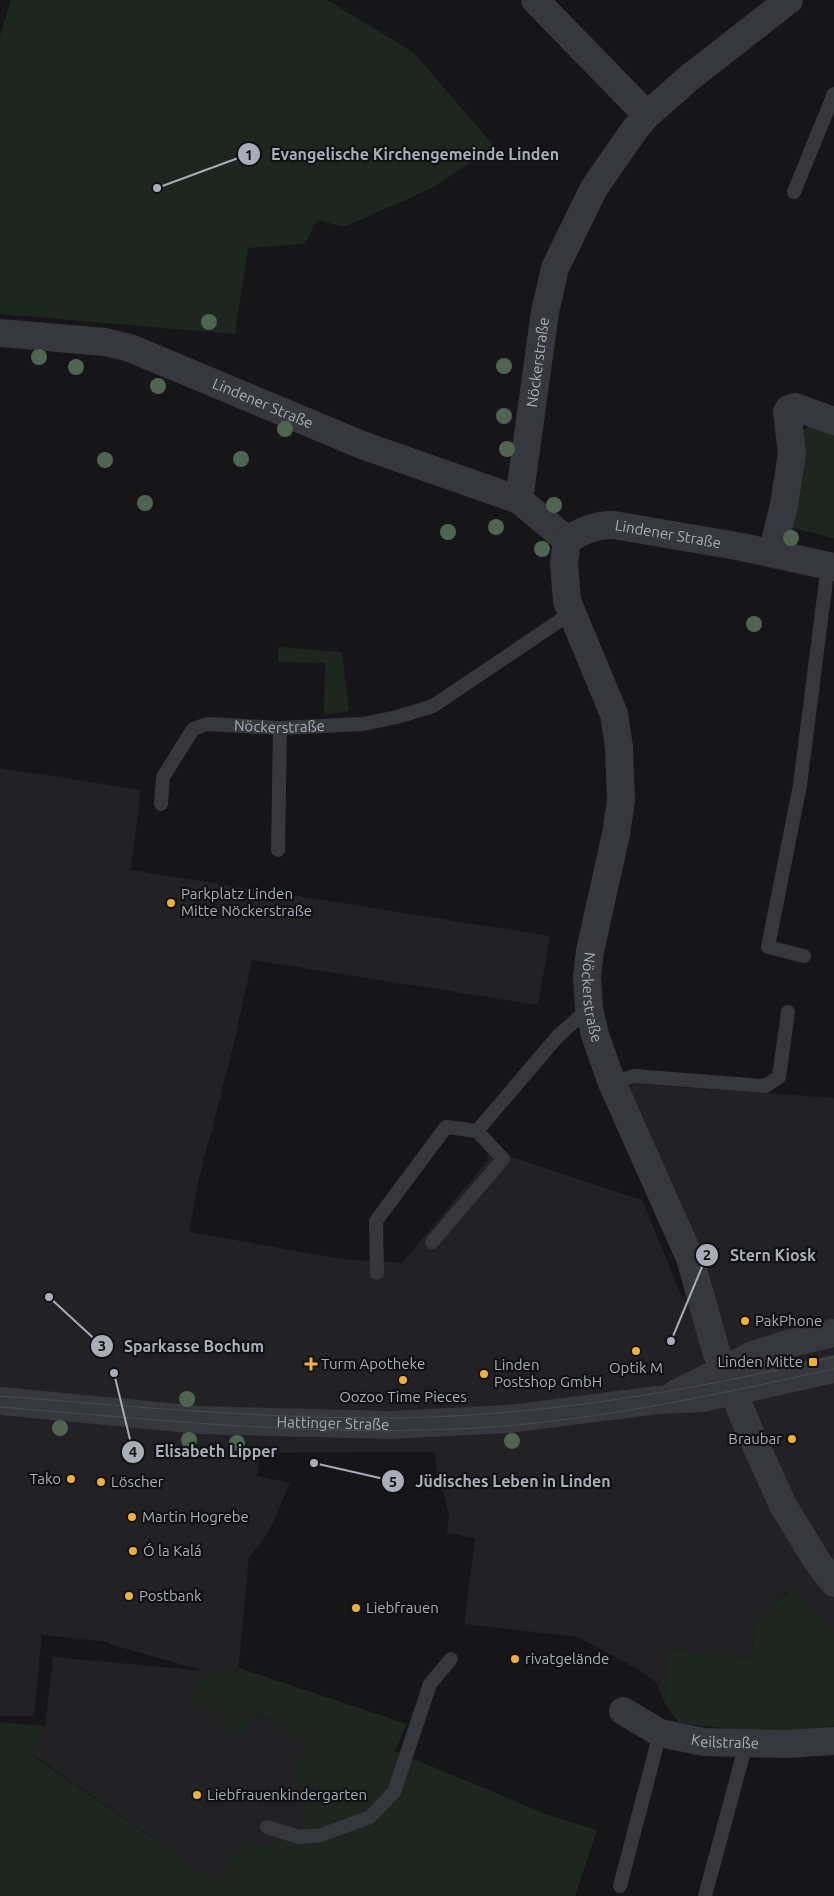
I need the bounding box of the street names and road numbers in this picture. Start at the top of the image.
street label: Nöckerstraße [523,316,552,408]
street label: Lindener Straße [210,374,316,432]
street label: Lindener Straße [614,516,723,551]
street label: Nöckerstraße [234,716,325,736]
street label: Nöckerstraße [579,951,606,1044]
street label: Hattinger Straße [276,1413,390,1433]
street label: Keilstraße [690,1731,759,1751]

